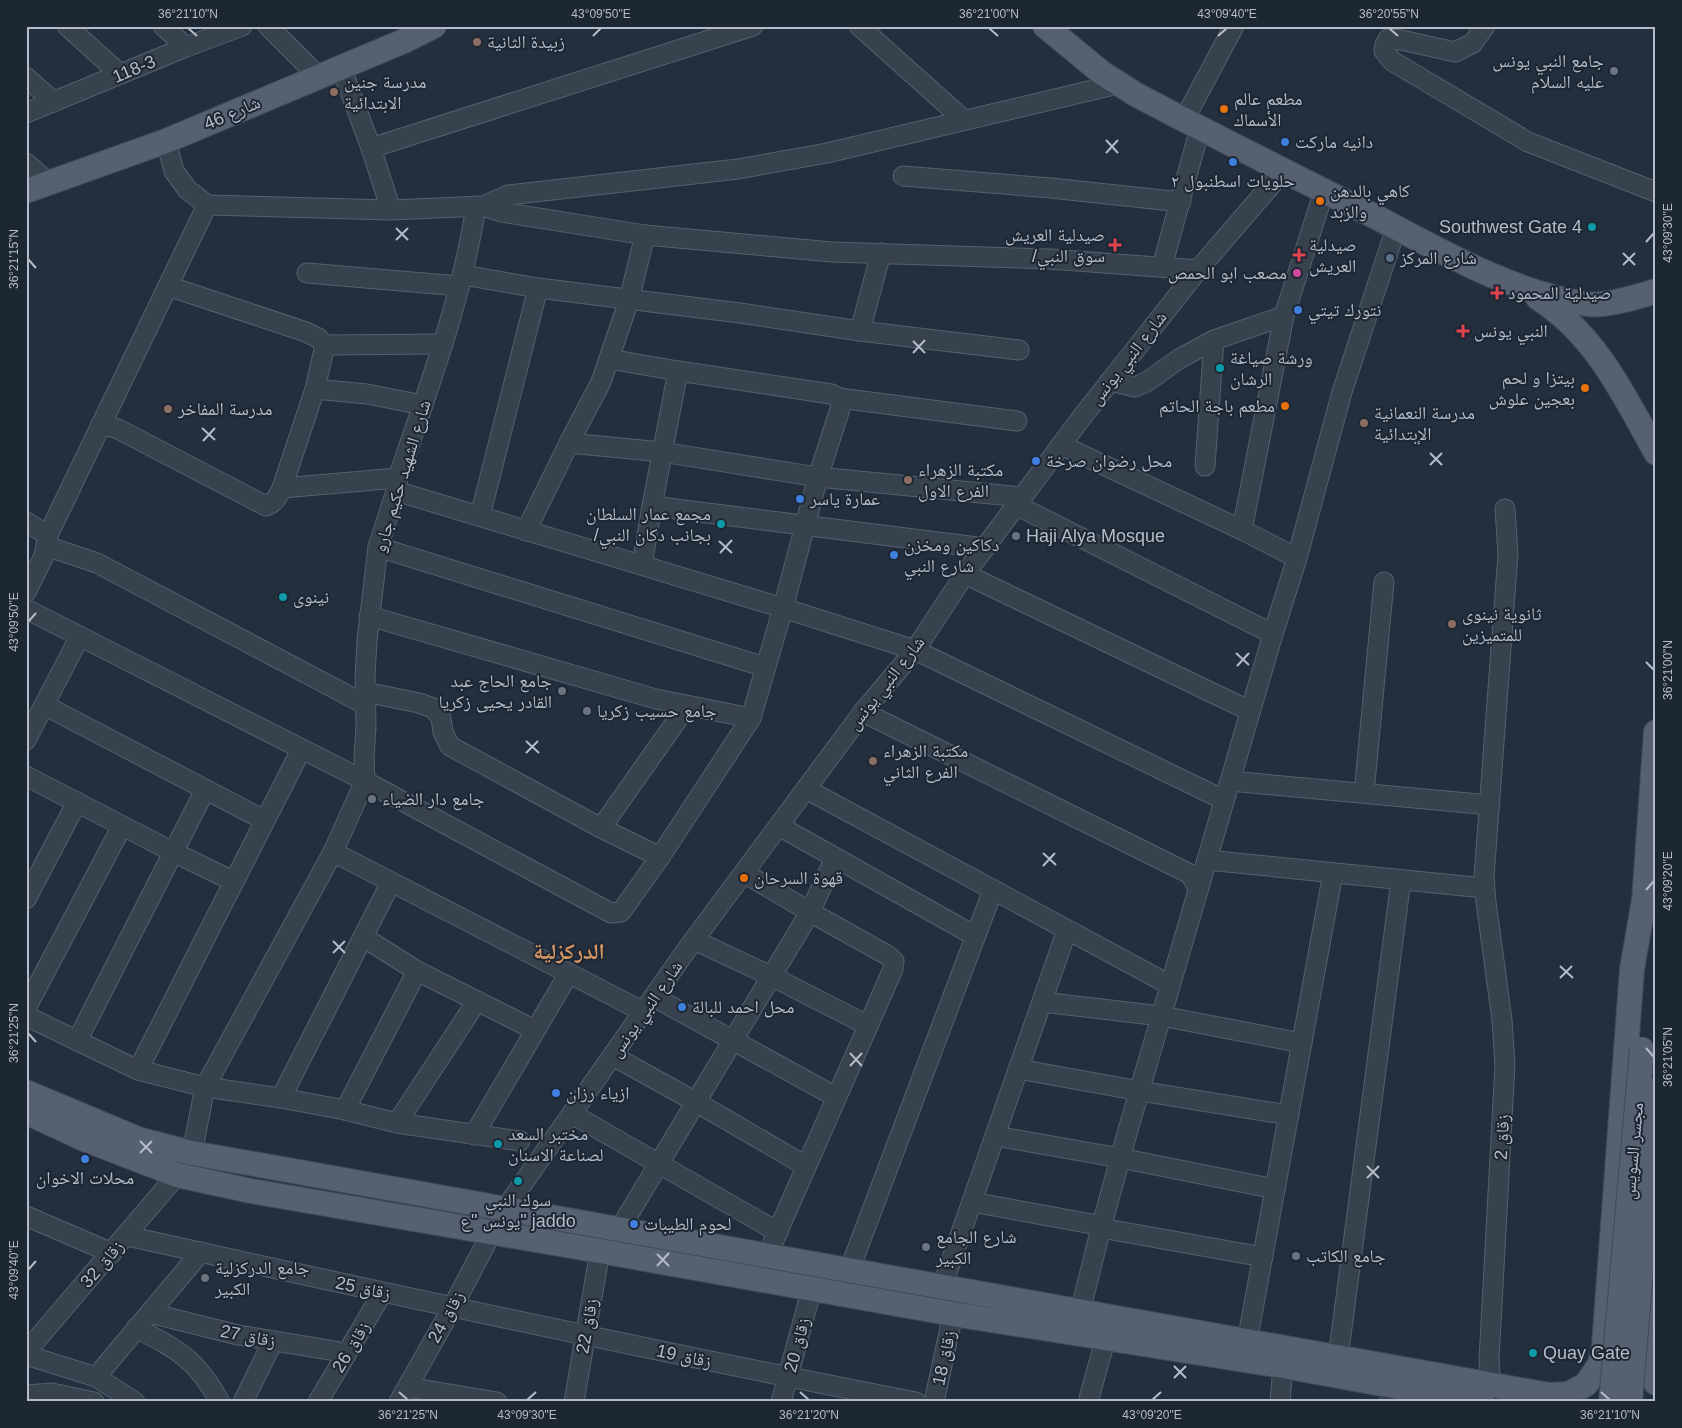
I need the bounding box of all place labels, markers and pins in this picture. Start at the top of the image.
place label: زبيدة الثانية [487,32,565,53]
marker: زبيدة الثانية [471,36,483,48]
place label: جامع النبي يونس عليه السلام [1492,51,1604,94]
marker: جامع النبي يونس عليه السلام [1608,65,1620,77]
place label: مدرسة جنين الابتدائية [344,72,426,114]
marker: مدرسة جنين الابتدائية [328,86,340,98]
place label: مطعم عالم الأسماك [1234,89,1302,130]
marker: مطعم عالم الأسماك [1218,103,1230,115]
place label: دانيه ماركت [1295,132,1373,152]
marker: دانيه ماركت [1279,136,1291,148]
marker: حلويات اسطنبول ٢ [1227,156,1239,168]
place label: حلويات اسطنبول ٢ [1171,171,1295,192]
place label: كاهي بالدهن والزبد [1330,181,1411,223]
marker: كاهي بالدهن والزبد [1314,195,1326,207]
place label: Southwest Gate 4 [1439,217,1582,237]
marker: Southwest Gate 4 [1586,221,1598,233]
place label: صيدلية العريش /سوق النبي [1005,225,1105,271]
place label: صيدلية العريش [1309,235,1357,277]
marker: صيدلية العريش /سوق النبي [1109,239,1121,251]
place label: شارع المركز [1399,248,1477,269]
marker: صيدلية العريش [1293,249,1305,261]
marker: شارع المركز [1384,252,1396,264]
place label: مصعب ابو الحمص [1168,263,1287,284]
marker: مصعب ابو الحمص [1291,267,1303,279]
place label: صيدلية المحمود [1508,283,1611,303]
marker: صيدلية المحمود [1490,286,1504,300]
place label: نتورك تيتي [1308,300,1381,325]
marker: نتورك تيتي [1292,304,1304,316]
place label: النبي يونس [1474,321,1548,346]
marker: النبي يونس [1456,324,1470,338]
place label: ورشة صياغة الرشان [1230,348,1313,390]
marker: ورشة صياغة الرشان [1214,362,1226,374]
place label: بيتزا و لحم بعجين علوش [1488,368,1575,410]
marker: بيتزا و لحم بعجين علوش [1579,382,1591,394]
place label: مطعم باجة الحاتم [1159,396,1275,418]
place label: مدرسة المفاخر [177,399,272,419]
marker: مطعم باجة الحاتم [1279,400,1291,412]
marker: مدرسة المفاخر [162,403,174,415]
place label: مدرسة النعمانية الإبتدائية [1374,403,1475,445]
marker: مدرسة النعمانية الإبتدائية [1358,417,1370,429]
place label: محل رضوان صرخة [1046,451,1172,472]
marker: محل رضوان صرخة [1030,455,1042,467]
place label: مكتبة الزهراء الفرع الاول [918,460,1003,502]
marker: مكتبة الزهراء الفرع الاول [902,474,914,486]
place label: عمارة ياسر [809,489,880,509]
marker: عمارة ياسر [794,493,806,505]
place label: مجمع عمار السلطان /بجانب دكان النبي [586,504,711,550]
marker: مجمع عمار السلطان /بجانب دكان النبي [715,518,727,530]
place label: Haji Alya Mosque [1026,526,1165,546]
marker: Haji Alya Mosque [1010,530,1022,542]
place label: دكاكين ومخزن شارع النبي [904,535,999,581]
marker: دكاكين ومخزن شارع النبي [888,549,900,561]
place label: نينوى [293,587,329,608]
marker: نينوى [277,591,289,603]
place label: ثانوية نينوى للمتميزين [1462,604,1542,646]
marker: ثانوية نينوى للمتميزين [1446,618,1458,630]
place label: جامع الحاج عبد القادر يحيى زكريا [439,671,552,713]
marker: جامع الحاج عبد القادر يحيى زكريا [556,685,568,697]
place label: جامع حسيب زكريا [597,701,717,723]
marker: جامع حسيب زكريا [581,705,593,717]
place label: مكتبة الزهراء الفرع الثاني [883,741,968,787]
marker: مكتبة الزهراء الفرع الثاني [867,755,879,767]
place label: جامع دار الضياء [382,789,485,811]
marker: جامع دار الضياء [366,793,378,805]
place label: قهوة السرحان [754,868,843,889]
marker: قهوة السرحان [738,872,750,884]
place label: محل احمد للبالة [692,997,795,1018]
marker: محل احمد للبالة [676,1001,688,1013]
place label: ازياء رزان [566,1083,630,1104]
marker: ازياء رزان [550,1087,562,1099]
place label: مختبر السعد لصناعة الاسنان [508,1124,604,1166]
marker: مختبر السعد لصناعة الاسنان [492,1138,504,1150]
marker: محلات الاخوان [79,1153,91,1165]
place label: محلات الاخوان [36,1168,134,1189]
marker: سوك النبي يونس "ع" jaddo [512,1175,524,1187]
place label: سوك النبي يونس "ع" jaddo [460,1190,576,1232]
place label: لحوم الطيبات [644,1214,732,1236]
marker: لحوم الطيبات [628,1218,640,1230]
place label: شارع الجامع الكبير [935,1227,1017,1269]
marker: شارع الجامع الكبير [920,1241,932,1253]
place label: جامع الكاتب [1306,1246,1386,1268]
marker: جامع الكاتب [1290,1250,1302,1262]
place label: جامع الدركزلية الكبير [214,1258,310,1300]
marker: جامع الدركزلية الكبير [199,1272,211,1284]
place label: Quay Gate [1543,1343,1630,1363]
marker: Quay Gate [1527,1347,1539,1359]

